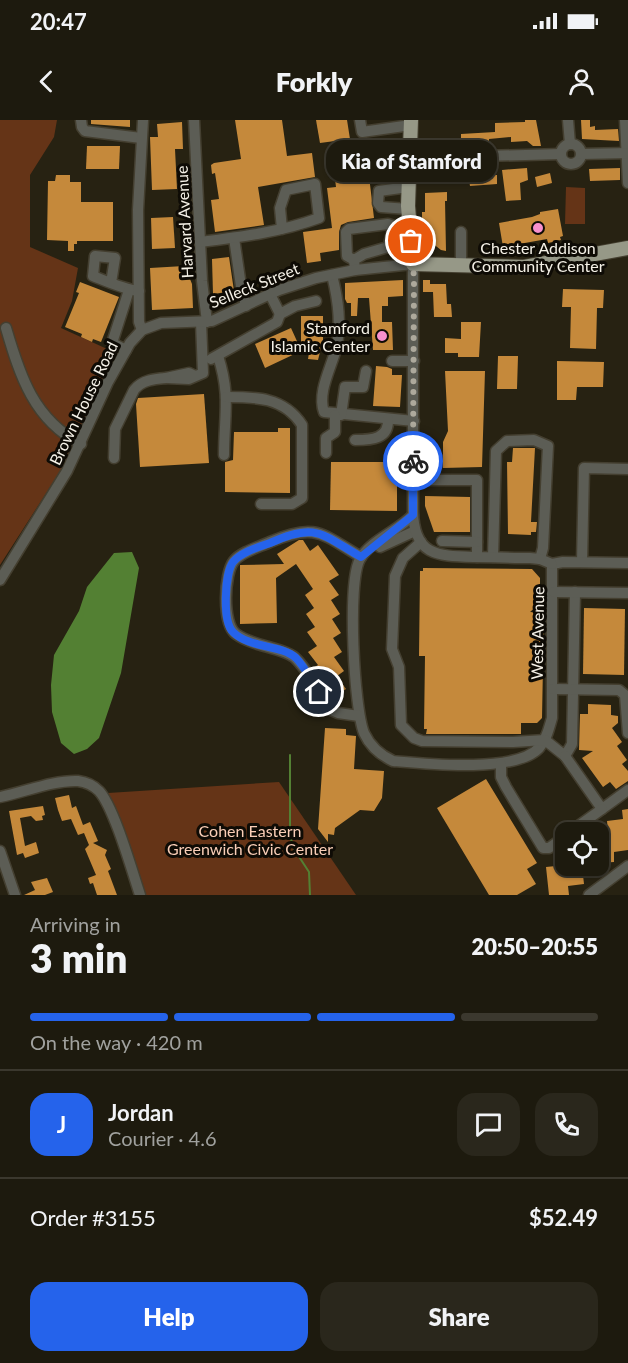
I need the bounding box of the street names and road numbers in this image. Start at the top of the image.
street label: Harvard Avenue [172,165,196,279]
street label: Selleck Street [206,258,302,312]
street label: Brown House Road [45,338,121,468]
street label: West Avenue [527,586,547,680]

